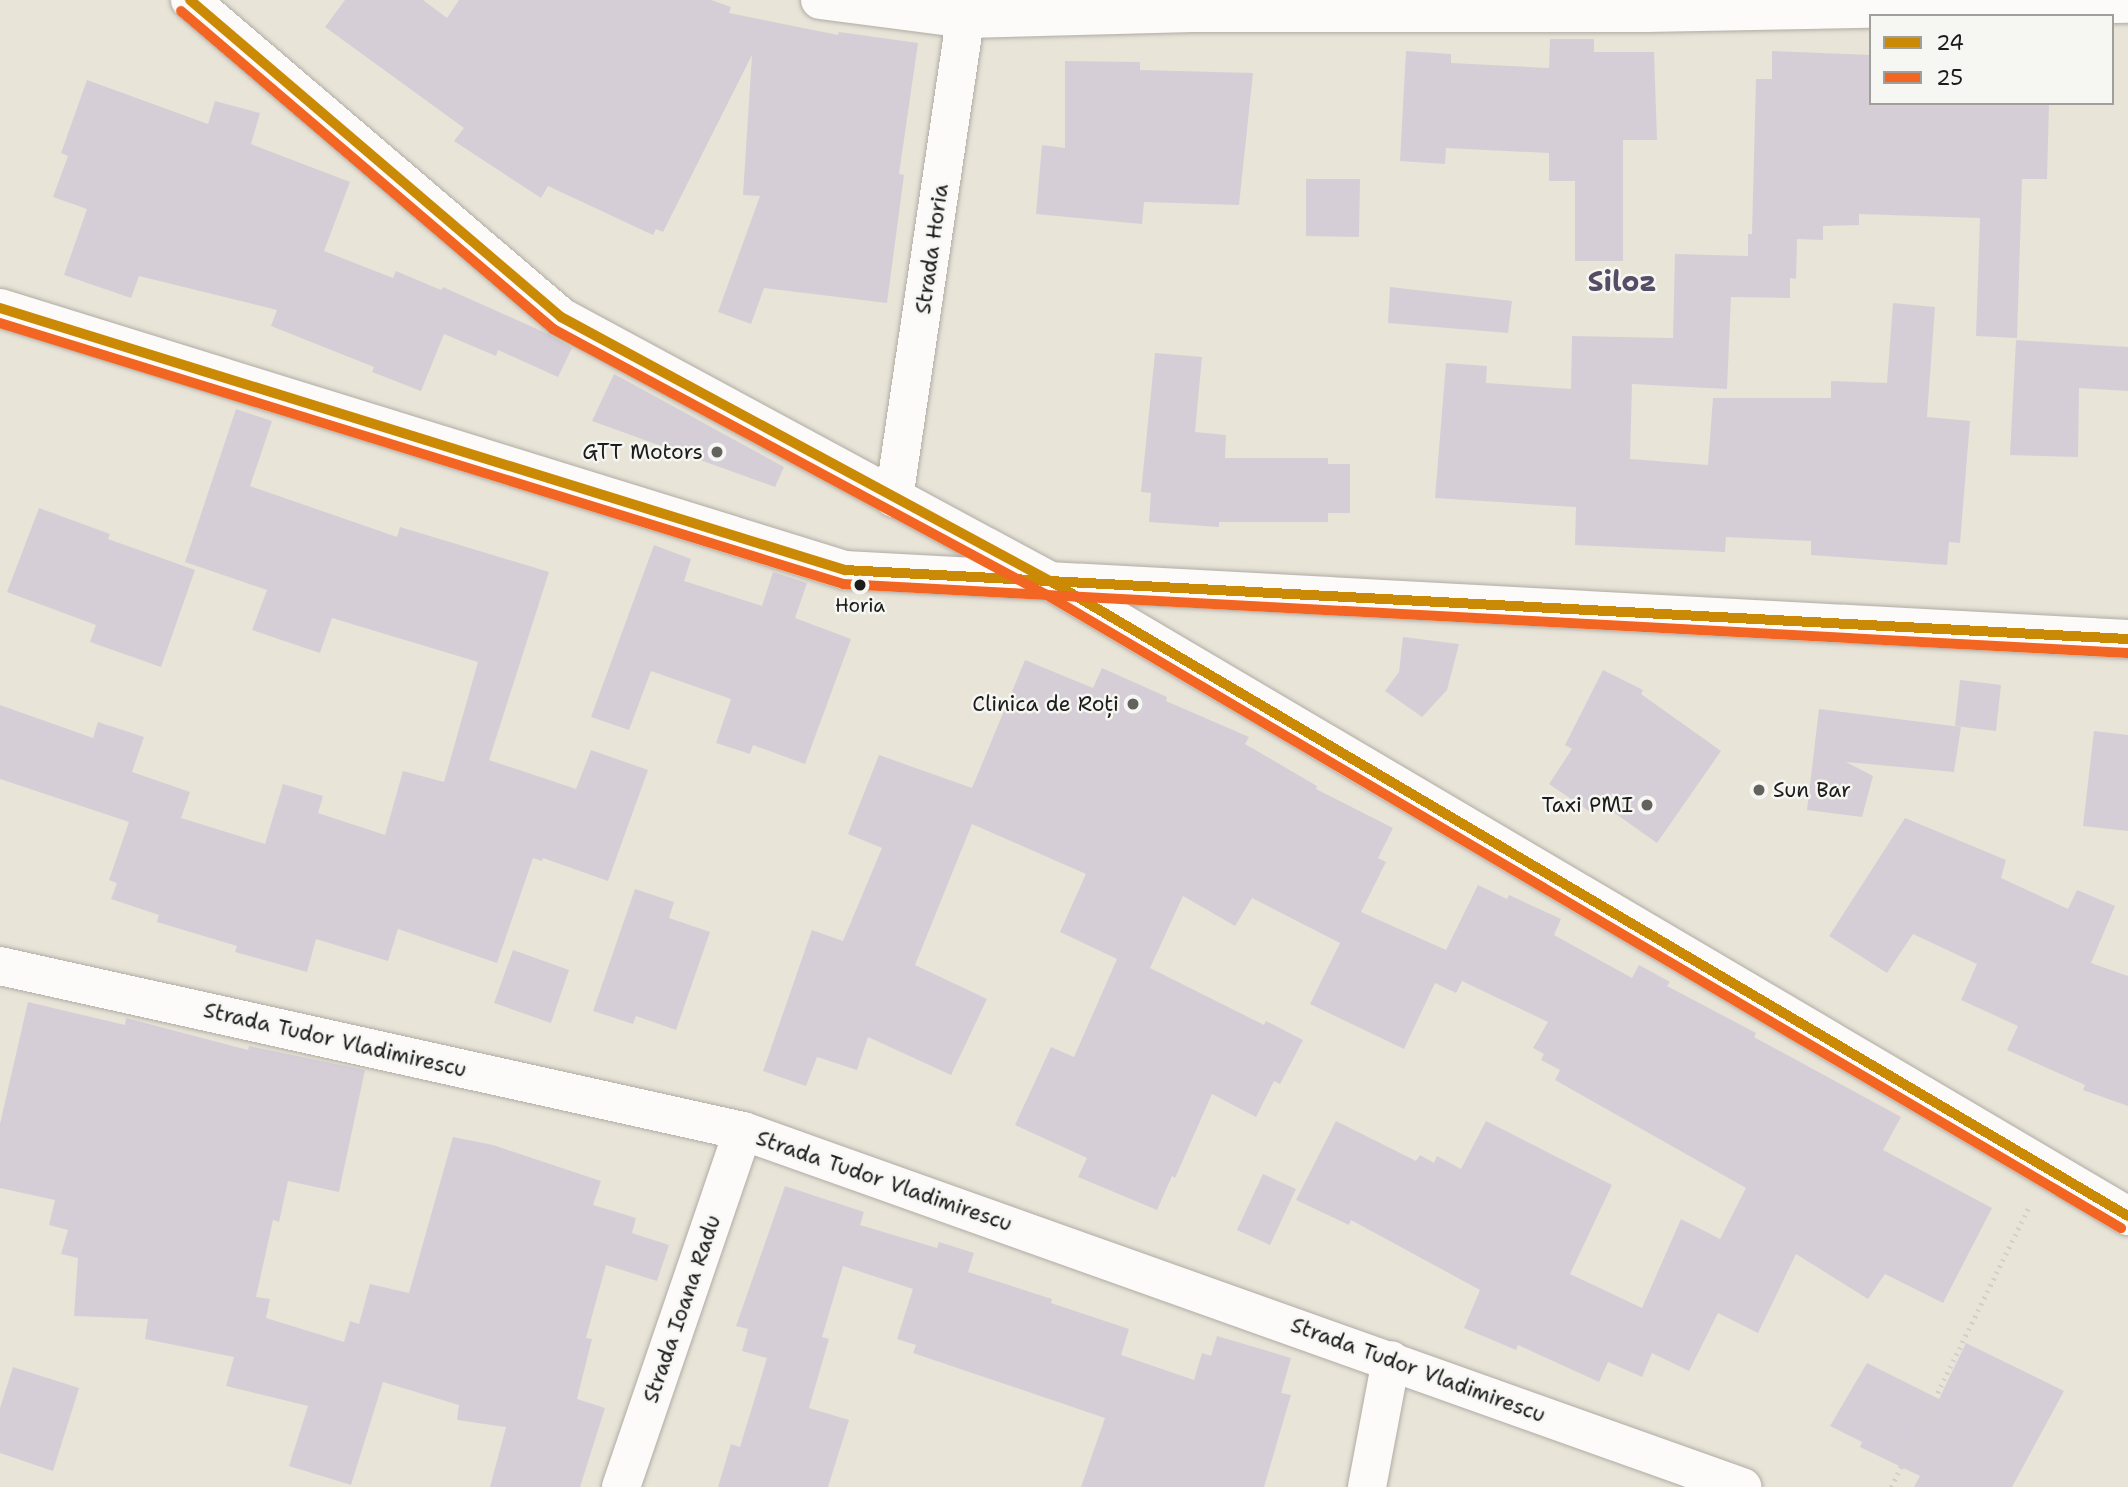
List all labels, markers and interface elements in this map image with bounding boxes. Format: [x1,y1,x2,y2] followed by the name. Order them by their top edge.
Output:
[1869,14,2114,105] legend
[1936,29,1964,57] text: 24
[1936,64,1963,92] text: 25
[910,182,954,316] street label: Strada Horia
[1587,264,1657,298] district label: Siloz
[582,439,703,465] place label: GTT Motors
[709,444,725,460] marker: GTT Motors
[853,578,867,592] marker: Horia
[835,595,885,617] place label: Horia
[972,691,1119,717] place label: Clinica de Roți
[1125,696,1141,712] marker: Clinica de Roți
[1773,777,1851,803] place label: Sun Bar
[1751,782,1767,798] marker: Sun Bar
[1541,792,1633,818] place label: Taxi PMI
[1639,797,1655,813] marker: Taxi PMI
[201,997,469,1083] street label: Strada Tudor Vladimirescu
[753,1125,1015,1237] street label: Strada Tudor Vladimirescu
[638,1212,726,1406] street label: Strada Ioana Radu
[1287,1312,1549,1428] street label: Strada Tudor Vladimirescu

